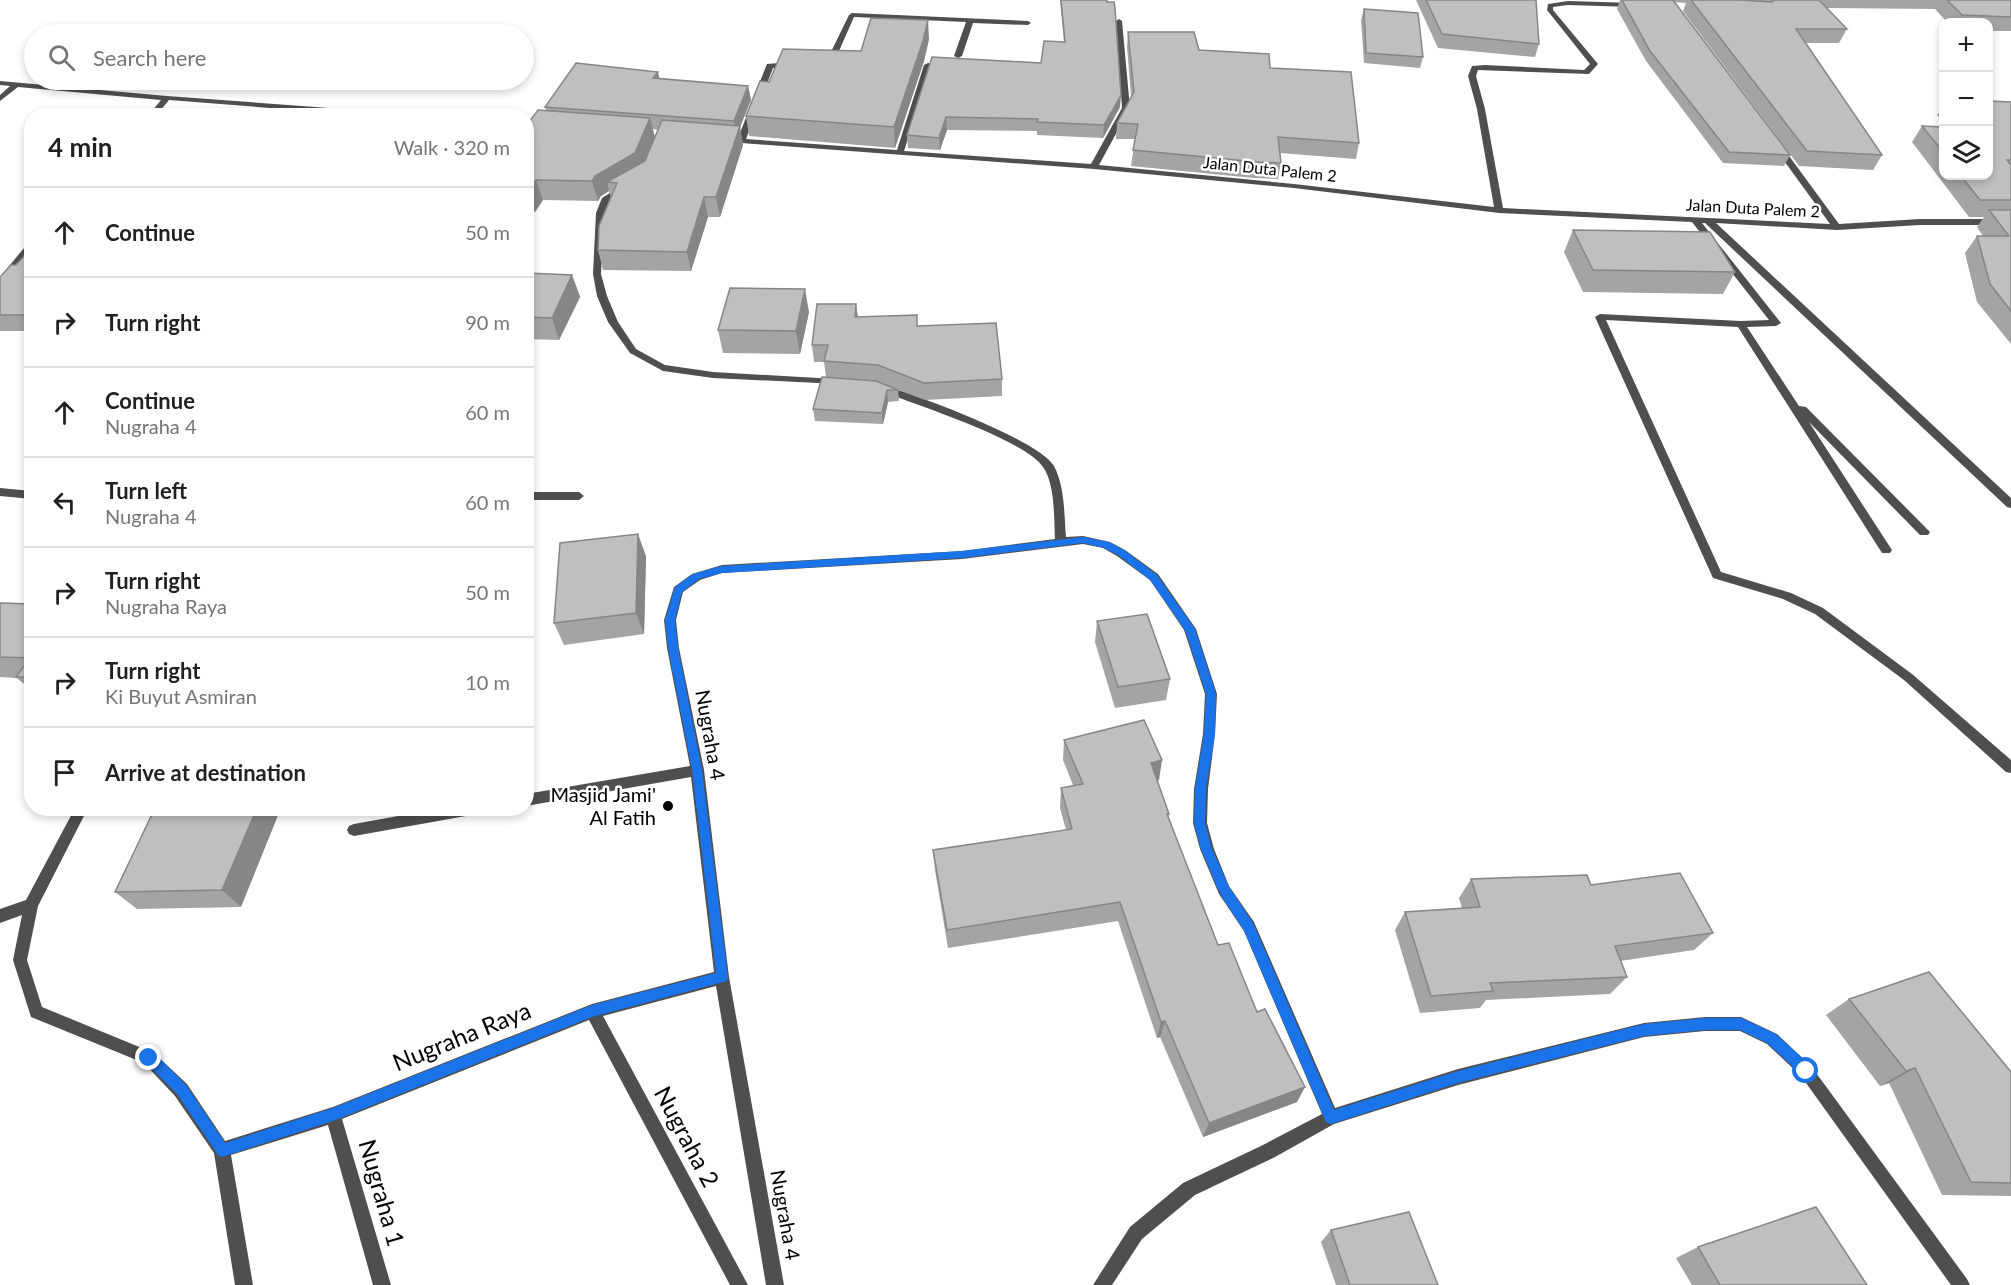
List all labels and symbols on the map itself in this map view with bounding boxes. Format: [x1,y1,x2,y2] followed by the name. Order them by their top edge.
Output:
[1202,152,1338,185] street label: Jalan Duta Palem 2
[1686,195,1820,220] street label: Jalan Duta Palem 2
[691,688,731,782] street label: Nugraha 4
[550,782,656,829] place label: Masjid Jami' Al Fatih
[661,799,675,813] marker: Masjid Jami' Al Fatih
[388,995,535,1076] street label: Nugraha Raya
[135,1044,161,1070] route end
[1792,1057,1818,1083] route start
[649,1081,726,1192] street label: Nugraha 2
[353,1136,412,1249] street label: Nugraha 1
[766,1168,806,1262] street label: Nugraha 4

